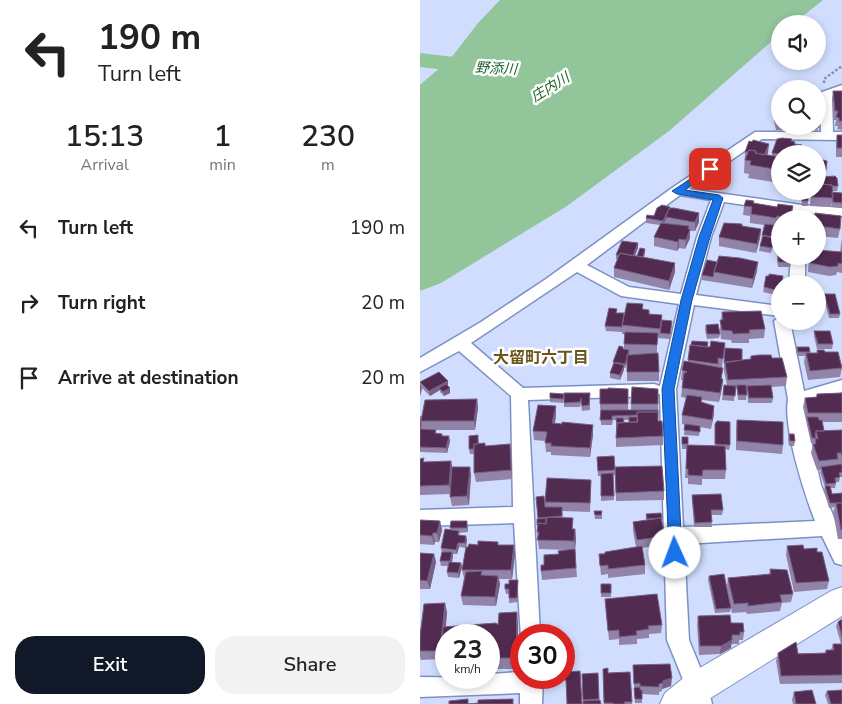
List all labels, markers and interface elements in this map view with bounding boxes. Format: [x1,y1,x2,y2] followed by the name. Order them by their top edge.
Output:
[98,14,201,61] text: 190 m
[771,15,826,330] map controls
[771,15,826,70] button: sound
[15,20,80,85] icon: left
[475,58,519,79] water label: 野添川
[98,59,181,89] text: Turn left
[527,67,575,107] water label: 庄内川
[771,80,826,135] button: search
[65,116,144,157] text: 15:13
[214,116,232,157] text: 1
[301,116,355,157] text: 230
[771,145,826,200] button: layers
[689,148,731,190] pin
[81,154,129,176] text: Arrival
[209,154,236,176] text: min
[321,154,335,176] text: m
[696,155,724,183] icon: arrive
[771,210,826,265] button: +
[15,214,43,242] icon: left
[58,215,133,241] text: Turn left
[350,215,405,241] text: 190 m
[771,275,826,330] button: −
[15,289,43,317] icon: right
[58,290,145,316] text: Turn right
[361,290,405,316] text: 20 m
[493,347,589,369] district label: 大留町六丁目
[15,364,43,392] icon: arrive
[58,365,239,391] text: Arrive at destination
[361,365,405,391] text: 20 m
[648,526,700,578] position arrow
[510,624,575,689] speed limit sign: 30
[452,633,483,667] text: 23
[15,636,205,694] button: Exit
[215,636,405,694] button: Share
[454,661,481,677] text: km/h

